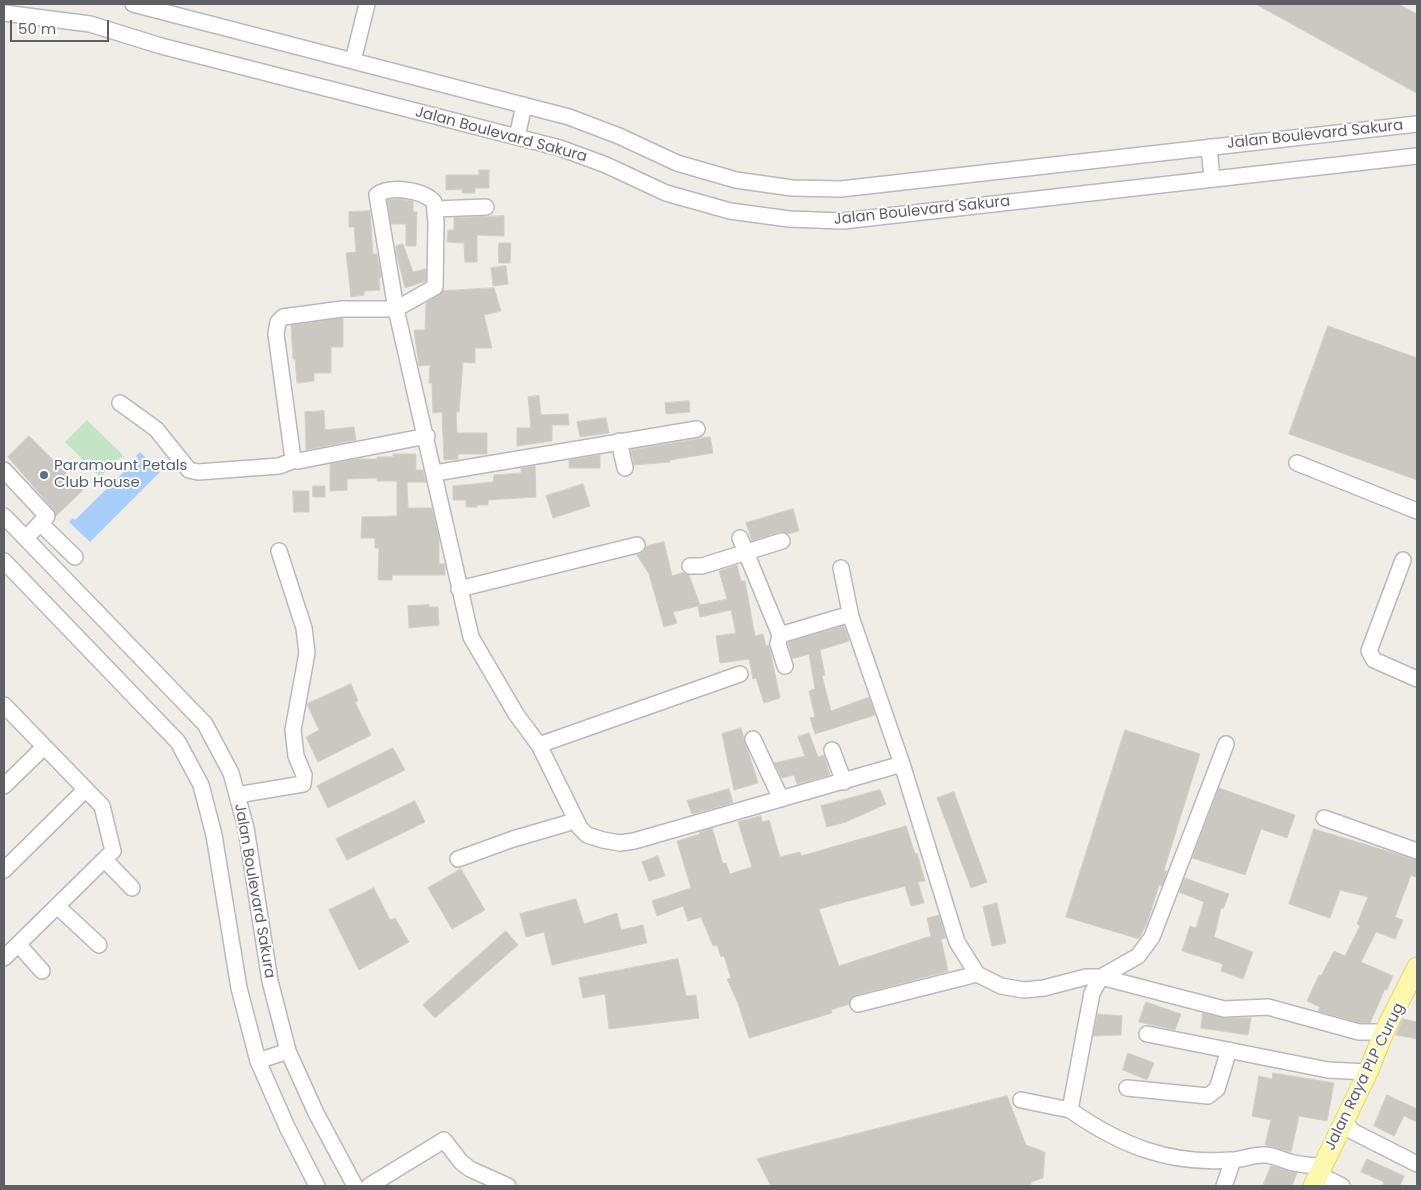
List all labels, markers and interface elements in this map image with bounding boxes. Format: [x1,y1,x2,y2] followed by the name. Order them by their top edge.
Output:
[12,10,111,42] scale bar
[18,18,56,39] text: 50 m
[413,103,589,167] street label: Jalan Boulevard Sakura
[1226,117,1404,153] street label: Jalan Boulevard Sakura
[833,193,1011,229] street label: Jalan Boulevard Sakura
[54,457,187,492] place label: Paramount Petals Club House
[38,469,50,481] marker: Paramount Petals Club House
[230,802,278,980] street label: Jalan Boulevard Sakura
[1321,1000,1409,1154] street label: Jalan Raya PLP Curug

